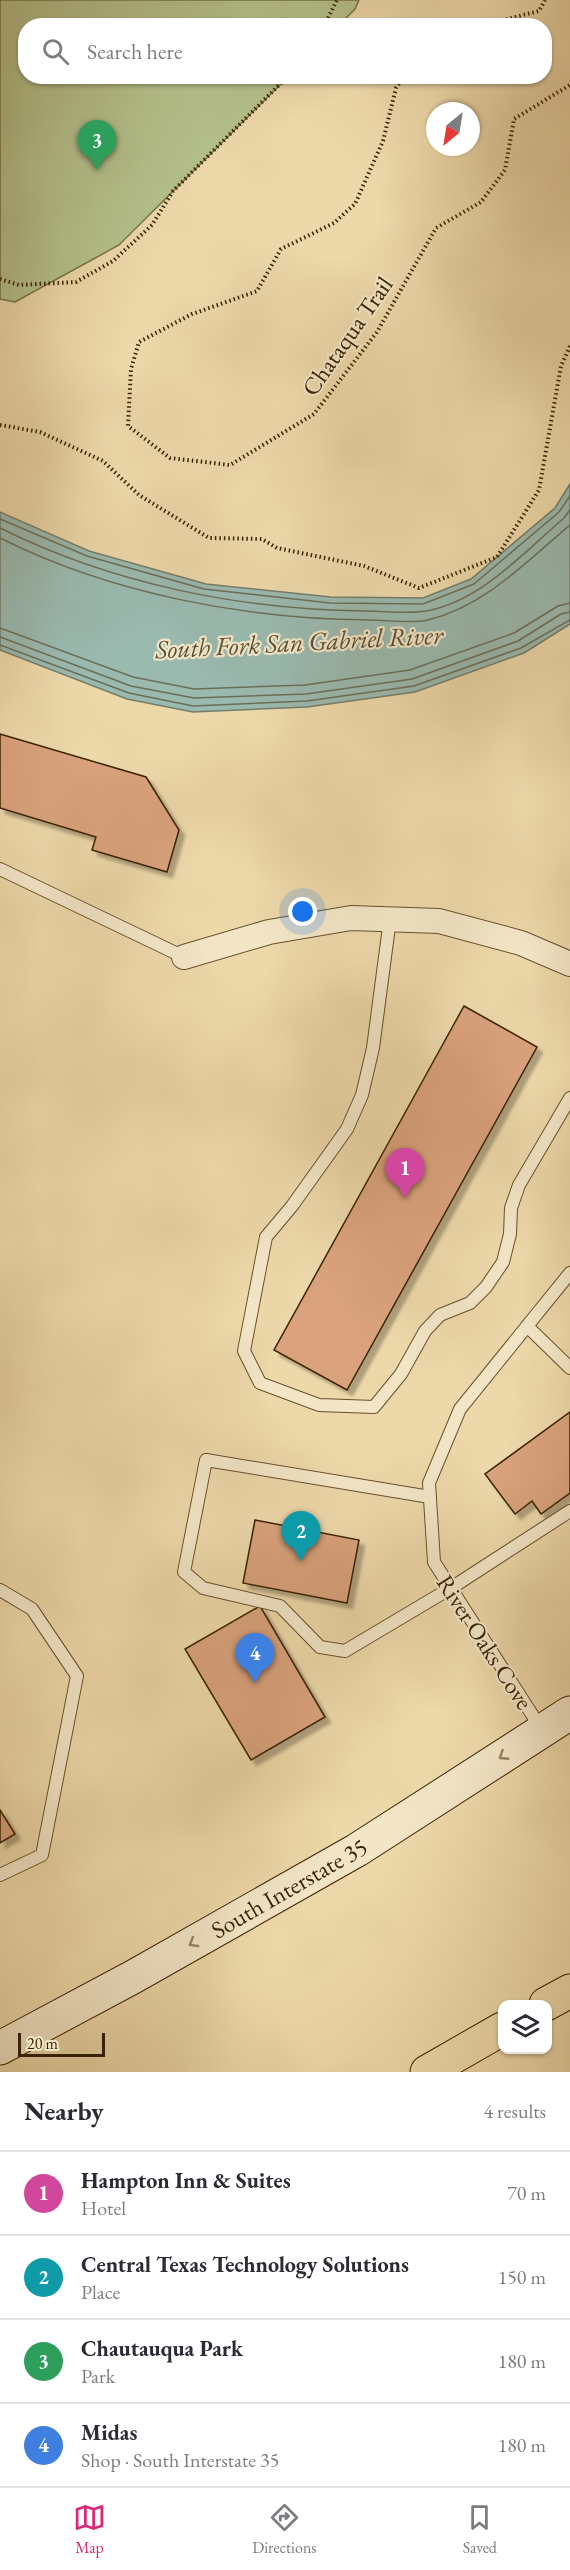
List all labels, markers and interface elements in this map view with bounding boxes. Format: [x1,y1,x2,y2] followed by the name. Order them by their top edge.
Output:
[18,18,552,84] search box
[39,35,72,68] icon: search
[87,37,182,66] text: Search here
[426,102,480,156] north arrow
[78,120,116,170] pin: 3
[295,270,400,402] street label: Chataqua Trail
[153,617,445,667] water label: South Fork San Gabriel River
[288,897,317,926] your location
[386,1148,424,1198] pin: 1
[282,1512,320,1561] pin: 2
[430,1569,540,1715] street label: River Oaks Cove
[236,1634,274,1683] pin: 4
[499,1749,510,1760] one-way arrow
[205,1831,373,1945] street label: South Interstate 35
[188,1936,199,1948] one-way arrow
[498,2000,552,2054] map controls
[498,2000,552,2054] button: layers
[18,2030,105,2058] scale bar
[27,2033,58,2054] text: 20 m
[24,2094,104,2128] text: Nearby
[483,2098,546,2124] text: 4 results
[81,2166,291,2195] text: Hampton Inn & Suites
[38,2180,49,2206] text: 1
[507,2180,546,2206] text: 70 m
[81,2195,126,2221] text: Hotel
[81,2250,409,2279] text: Central Texas Technology Solutions
[38,2264,49,2290] text: 2
[498,2264,546,2290] text: 150 m
[81,2279,120,2305] text: Place
[81,2334,243,2363] text: Chautauqua Park
[38,2348,49,2374] text: 3
[498,2348,546,2374] text: 180 m
[81,2363,115,2389] text: Park
[81,2418,137,2447] text: Midas
[38,2432,49,2458] text: 4
[498,2432,546,2458] text: 180 m
[81,2447,279,2473] text: Shop · South Interstate 35
[73,2501,106,2558] tab: Map
[252,2501,317,2558] tab: Directions
[463,2501,497,2558] tab: Saved

